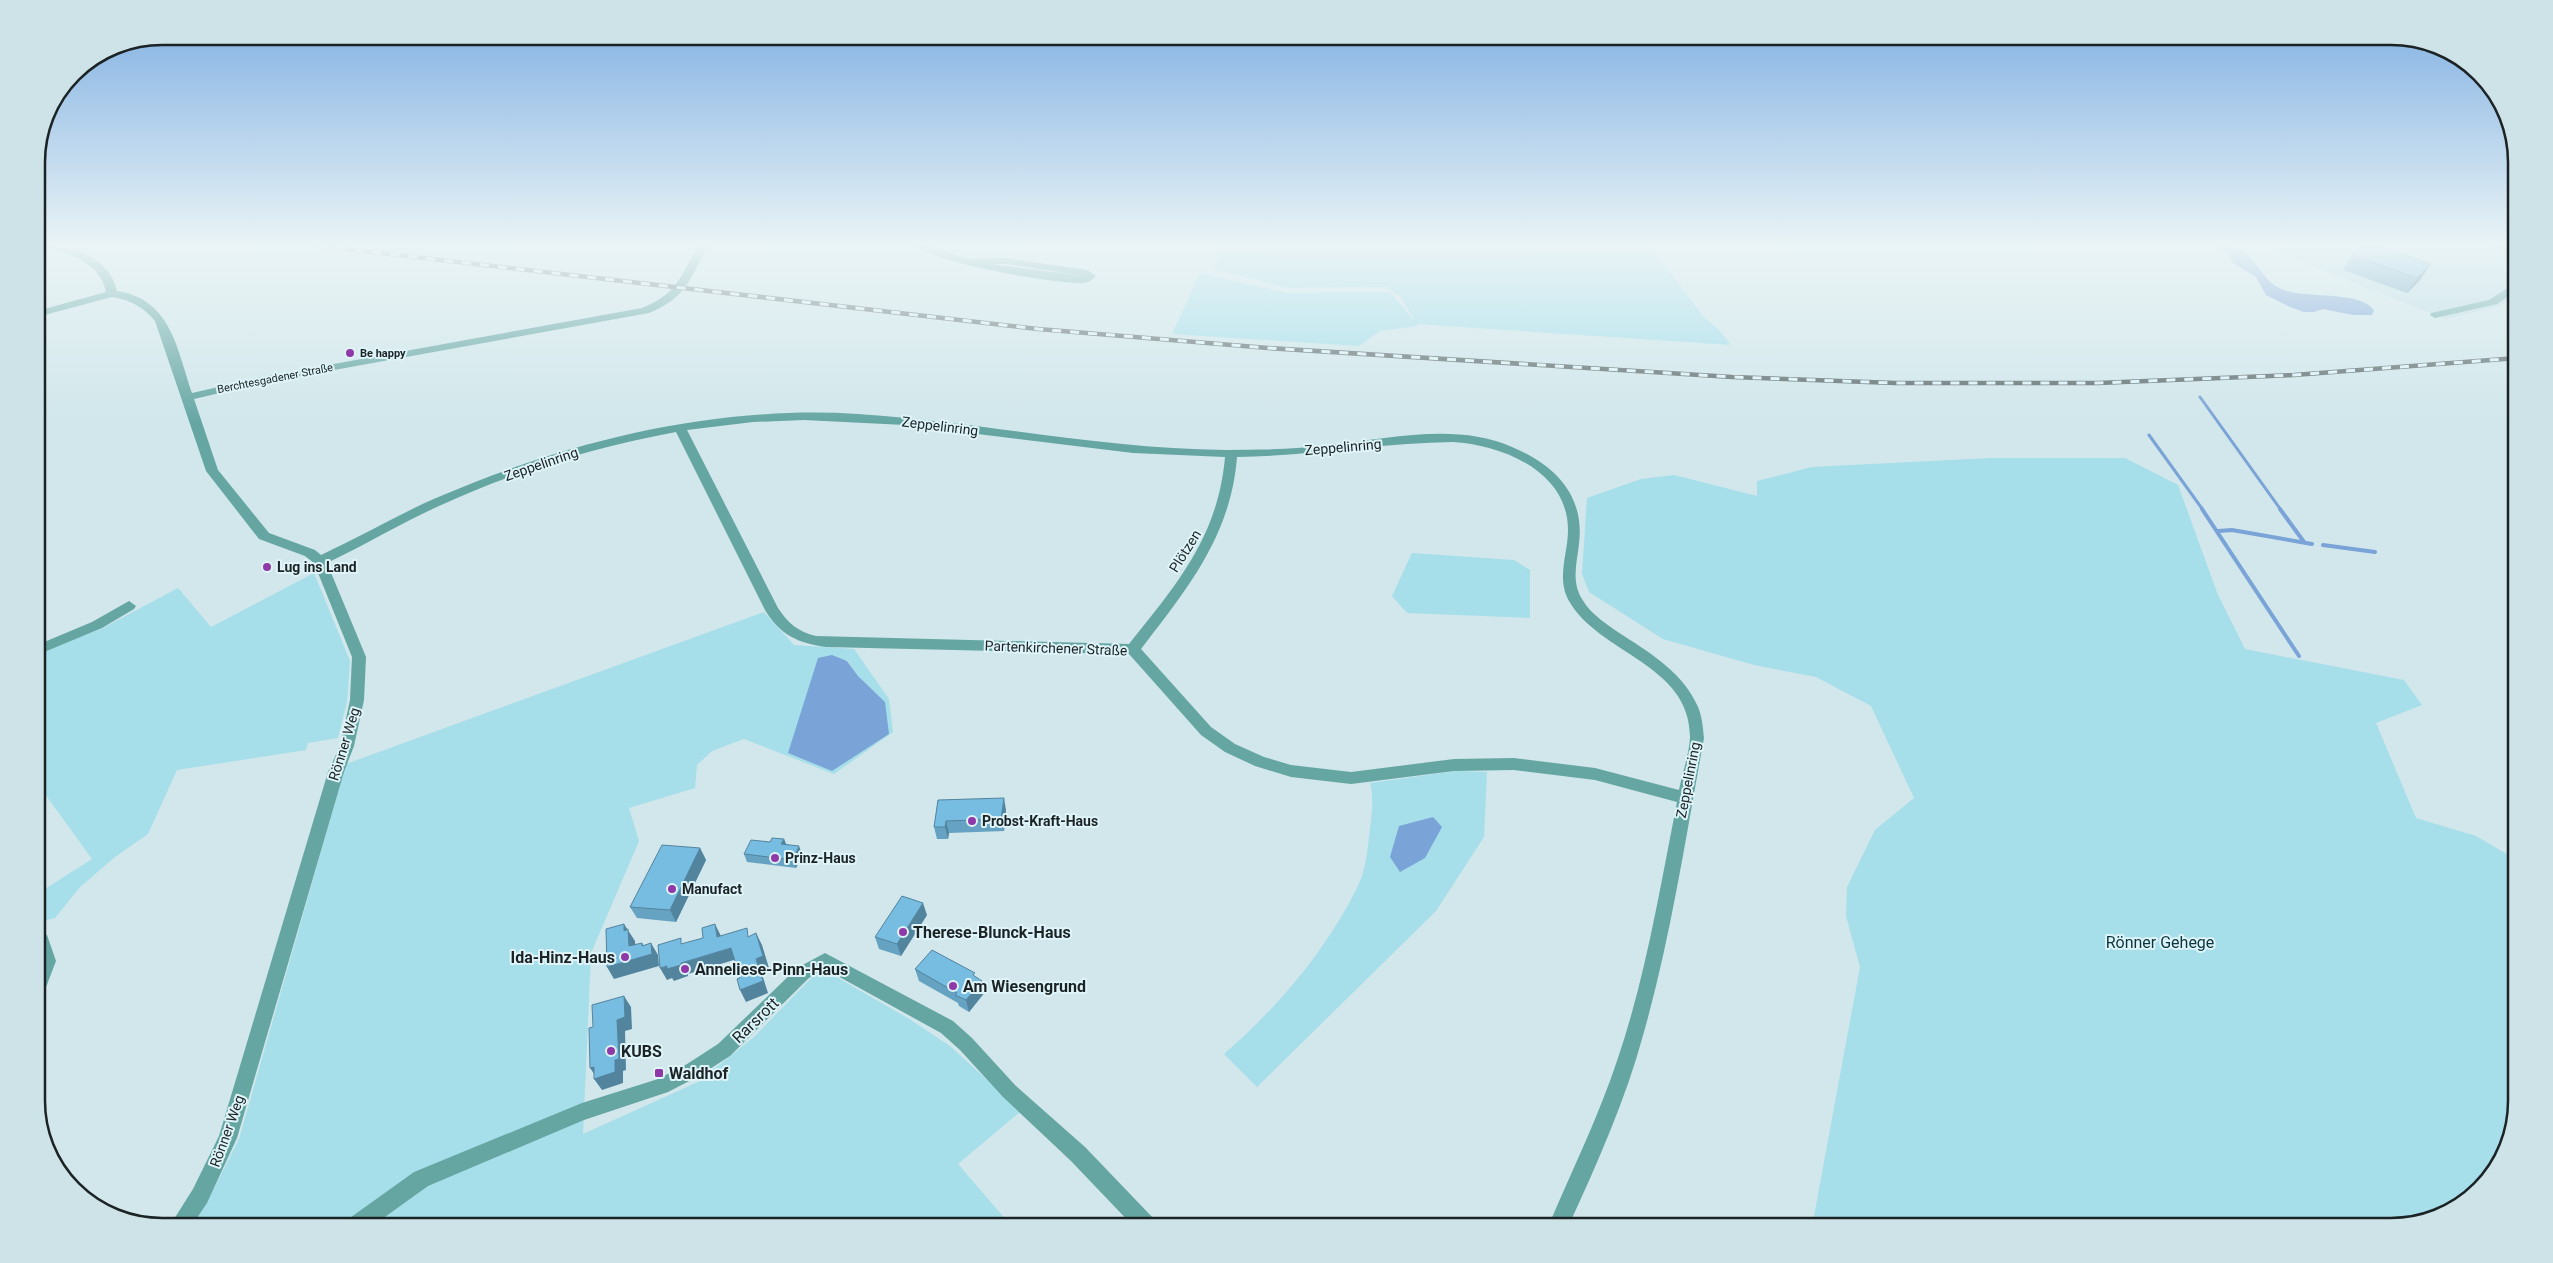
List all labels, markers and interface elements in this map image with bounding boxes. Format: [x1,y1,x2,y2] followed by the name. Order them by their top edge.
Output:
[344,347,356,359] marker: Be happy
[360,347,406,360] place label: Be happy
[216,361,334,396] street label: Berchtesgadener Straße
[901,413,979,439] street label: Zeppelinring
[1304,436,1382,458] street label: Zeppelinring
[502,444,580,484] street label: Zeppelinring
[1166,527,1204,575] street label: Plötzen
[277,559,357,575] place label: Lug ins Land
[261,561,273,573] marker: Lug ins Land
[984,638,1128,658] street label: Partenkirchener Straße
[325,706,363,782] street label: Rönner Weg
[1673,741,1703,819] street label: Zeppelinring
[982,813,1098,829] place label: Probst-Kraft-Haus
[966,815,978,827] marker: Probst-Kraft-Haus
[785,850,856,866] place label: Prinz-Haus
[769,852,781,864] marker: Prinz-Haus
[682,881,742,897] place label: Manufact
[666,883,678,895] marker: Manufact
[913,923,1071,942] place label: Therese-Blunck-Haus
[897,926,909,938] marker: Therese-Blunck-Haus
[2106,933,2214,952] park label: Rönner Gehege
[510,948,615,967] place label: Ida-Hinz-Haus
[619,951,631,963] marker: Ida-Hinz-Haus
[695,960,848,979] place label: Anneliese-Pinn-Haus
[679,963,691,975] marker: Anneliese-Pinn-Haus
[963,977,1086,996] place label: Am Wiesengrund
[947,980,959,992] marker: Am Wiesengrund
[728,994,782,1047] street label: Rarsrott
[621,1042,662,1061] place label: KUBS
[605,1045,617,1057] marker: KUBS
[669,1064,729,1083] place label: Waldhof
[653,1067,665,1079] marker: Waldhof
[207,1093,247,1169] street label: Rönner Weg

